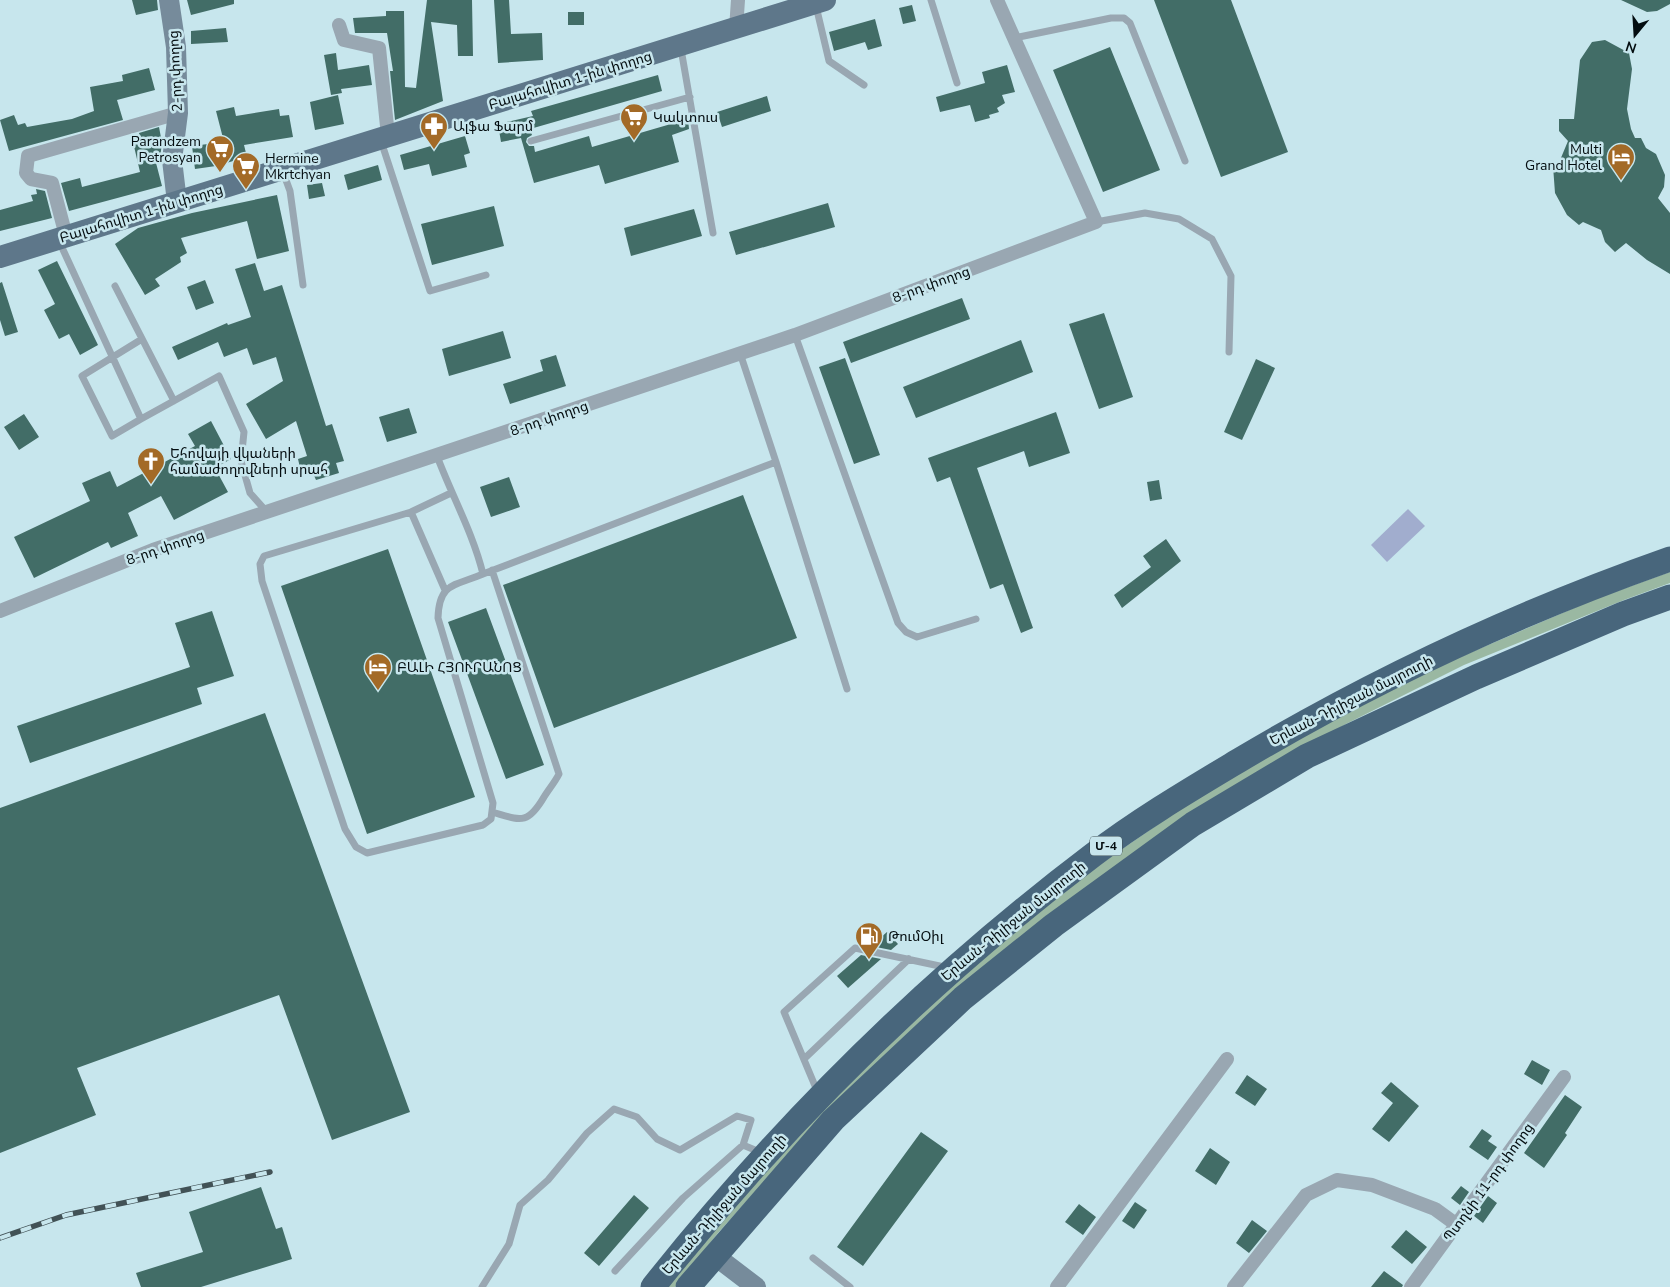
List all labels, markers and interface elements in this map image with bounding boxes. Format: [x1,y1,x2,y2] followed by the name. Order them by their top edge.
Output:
[1610,10,1660,60] north arrow
[164,30,187,112] street label: 2-րդ փողոց
[1623,36,1639,58] text: N
[486,47,654,114] street label: Բալահովիտ 1-ին փողոց
[619,102,649,141] supermarket icon: Կակտուս
[653,108,718,127] place label: Կակտուս
[419,111,449,150] pharmacy icon: Ալֆա Ֆարմ
[453,117,533,136] place label: Ալֆա Ֆարմ
[131,132,201,167] place label: Parandzem Petrosyan
[205,134,235,173] supermarket icon: Parandzem Petrosyan
[1525,140,1603,175] place label: Multi Grand Hotel
[1606,142,1636,181] hotel icon: Multi Grand Hotel
[265,149,331,184] place label: Hermine Mkrtchyan
[231,151,261,190] supermarket icon: Hermine Mkrtchyan
[57,180,225,247] street label: Բալահովիտ 1-ին փողոց
[890,262,973,307] street label: 8-րդ փողոց
[508,396,591,441] street label: 8-րդ փողոց
[170,444,328,479] place label: Եհովայի վկաների համաժողովների սրահ
[136,446,166,485] church icon: Եհովայի վկաների համաժողովների սրահ
[124,525,207,570] street label: 8-րդ փողոց
[1266,651,1436,750] street label: Երևան-Դիլիջան մայրուղի
[363,652,393,691] hotel icon: ԲԱԼԻ ՀՅՈՒՐԱՆՈՑ
[397,658,522,677] place label: ԲԱԼԻ ՀՅՈՒՐԱՆՈՑ
[1090,836,1122,856] road number: Մ-4
[937,857,1090,986] street label: Երևան-Դիլիջան մայրուղի
[854,921,884,960] fuel station icon: ԹումՕիլ
[888,927,944,946] place label: ԹումՕիլ
[1439,1119,1538,1246] street label: Պտղնի 11-րդ փողոց
[658,1130,791,1279] street label: Երևան-Դիլիջան մայրուղի

